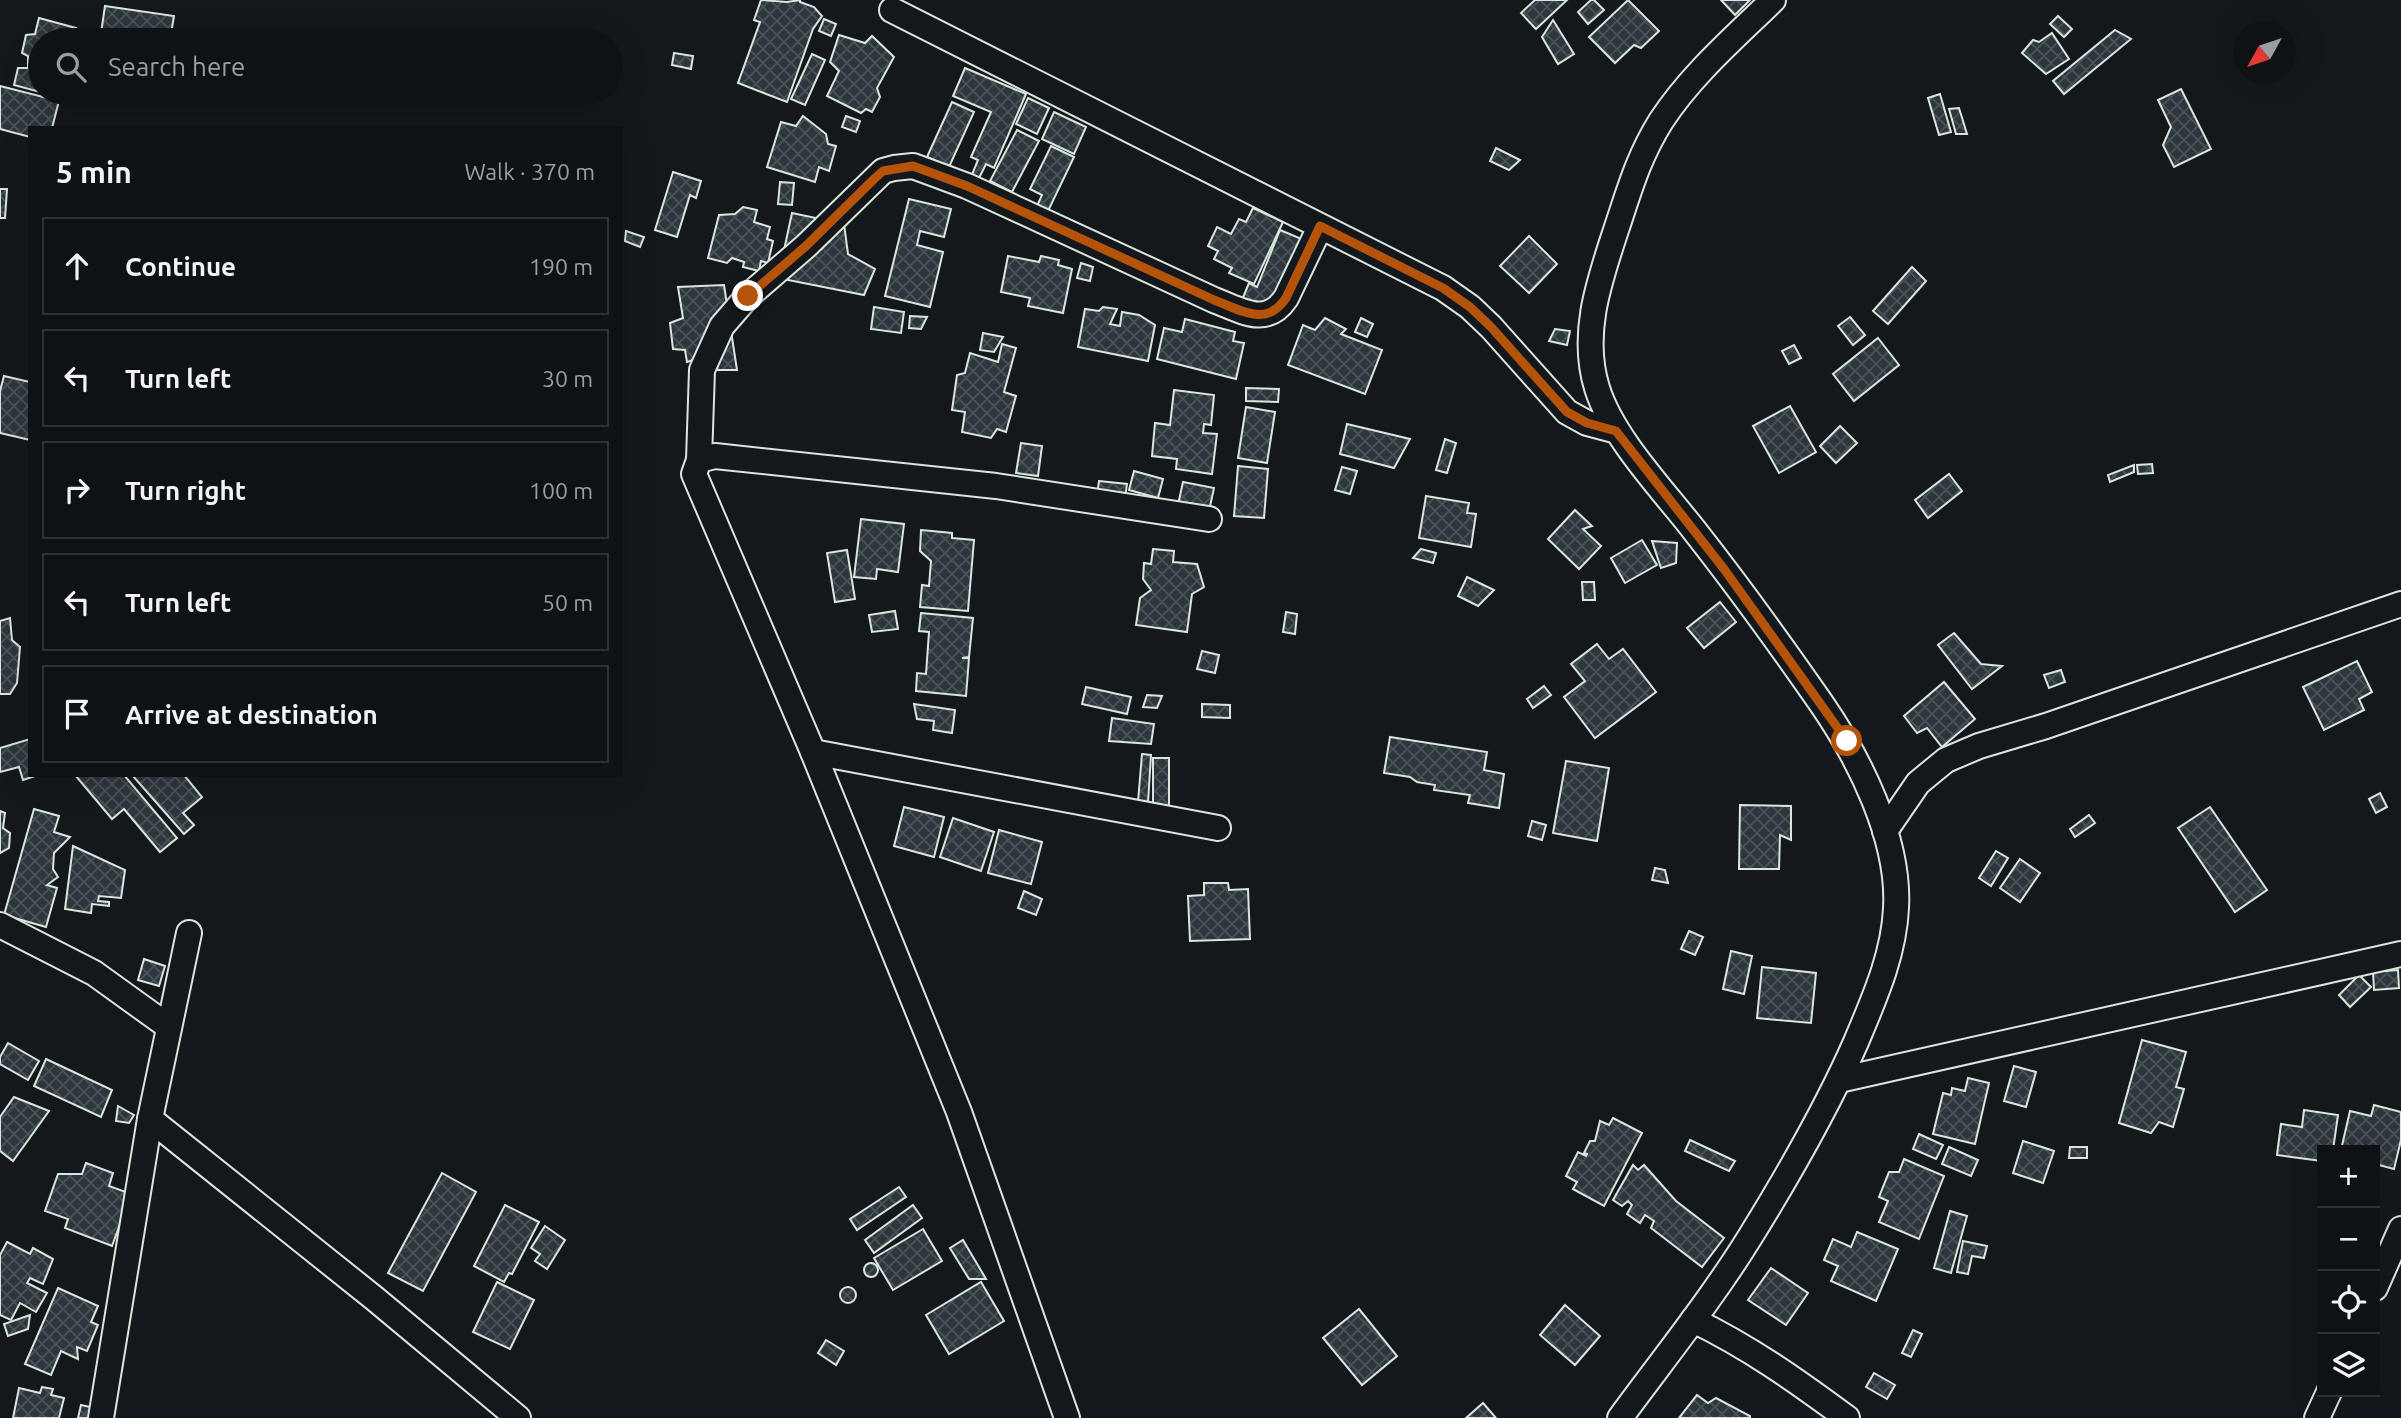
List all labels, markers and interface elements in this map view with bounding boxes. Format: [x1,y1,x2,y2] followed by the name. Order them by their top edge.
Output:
[2233,21,2296,84] north arrow
[28,28,623,105] search box
[52,48,90,86] icon: search
[108,52,245,81] text: Search here
[56,155,132,189] text: 5 min
[464,159,595,184] text: Walk · 370 m
[58,247,96,285] icon: ahead
[125,252,236,281] text: Continue
[529,254,593,279] text: 190 m
[732,280,763,311] route end
[58,359,96,397] icon: left
[125,364,231,393] text: Turn left
[542,366,593,391] text: 30 m
[58,471,96,509] icon: right
[125,476,246,505] text: Turn right
[529,478,593,503] text: 100 m
[58,583,96,621] icon: left
[125,588,231,617] text: Turn left
[542,590,593,615] text: 50 m
[58,695,96,733] icon: arrive
[125,700,378,729] text: Arrive at destination
[1831,725,1862,756] route start
[2317,1145,2380,1397] map controls
[2317,1145,2380,1208] button: +
[2317,1208,2380,1271] button: −
[2317,1271,2380,1334] button: locate
[2317,1334,2380,1397] button: layers

